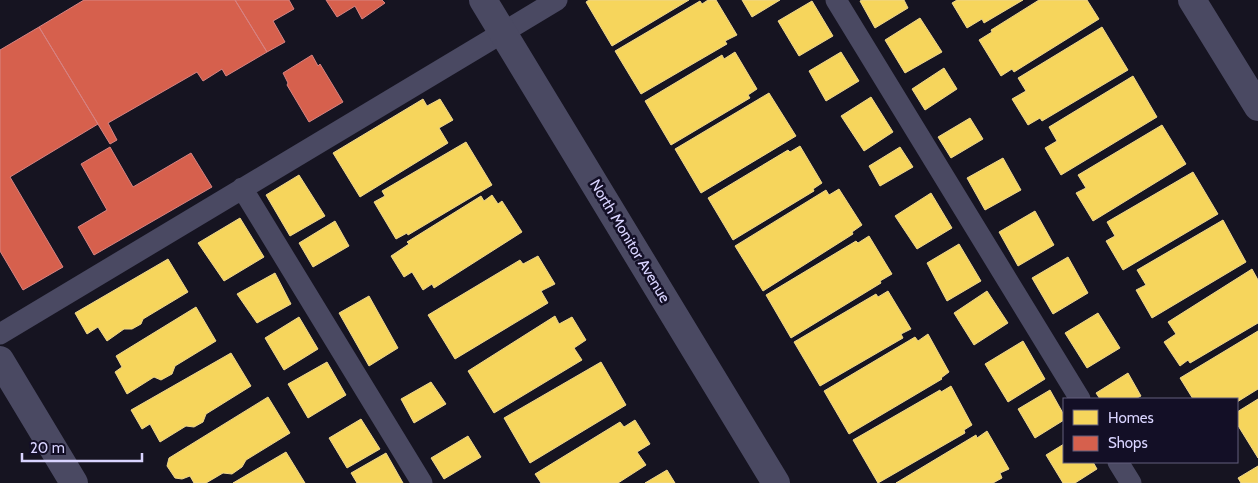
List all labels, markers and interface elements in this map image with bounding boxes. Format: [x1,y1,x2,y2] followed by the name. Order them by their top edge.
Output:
[586,176,674,306] street label: North Monitor Avenue
[1063,398,1238,463] legend
[1108,409,1154,427] text: Homes
[22,430,142,462] scale bar
[1108,434,1148,452] text: Shops
[30,439,65,457] text: 20 m

